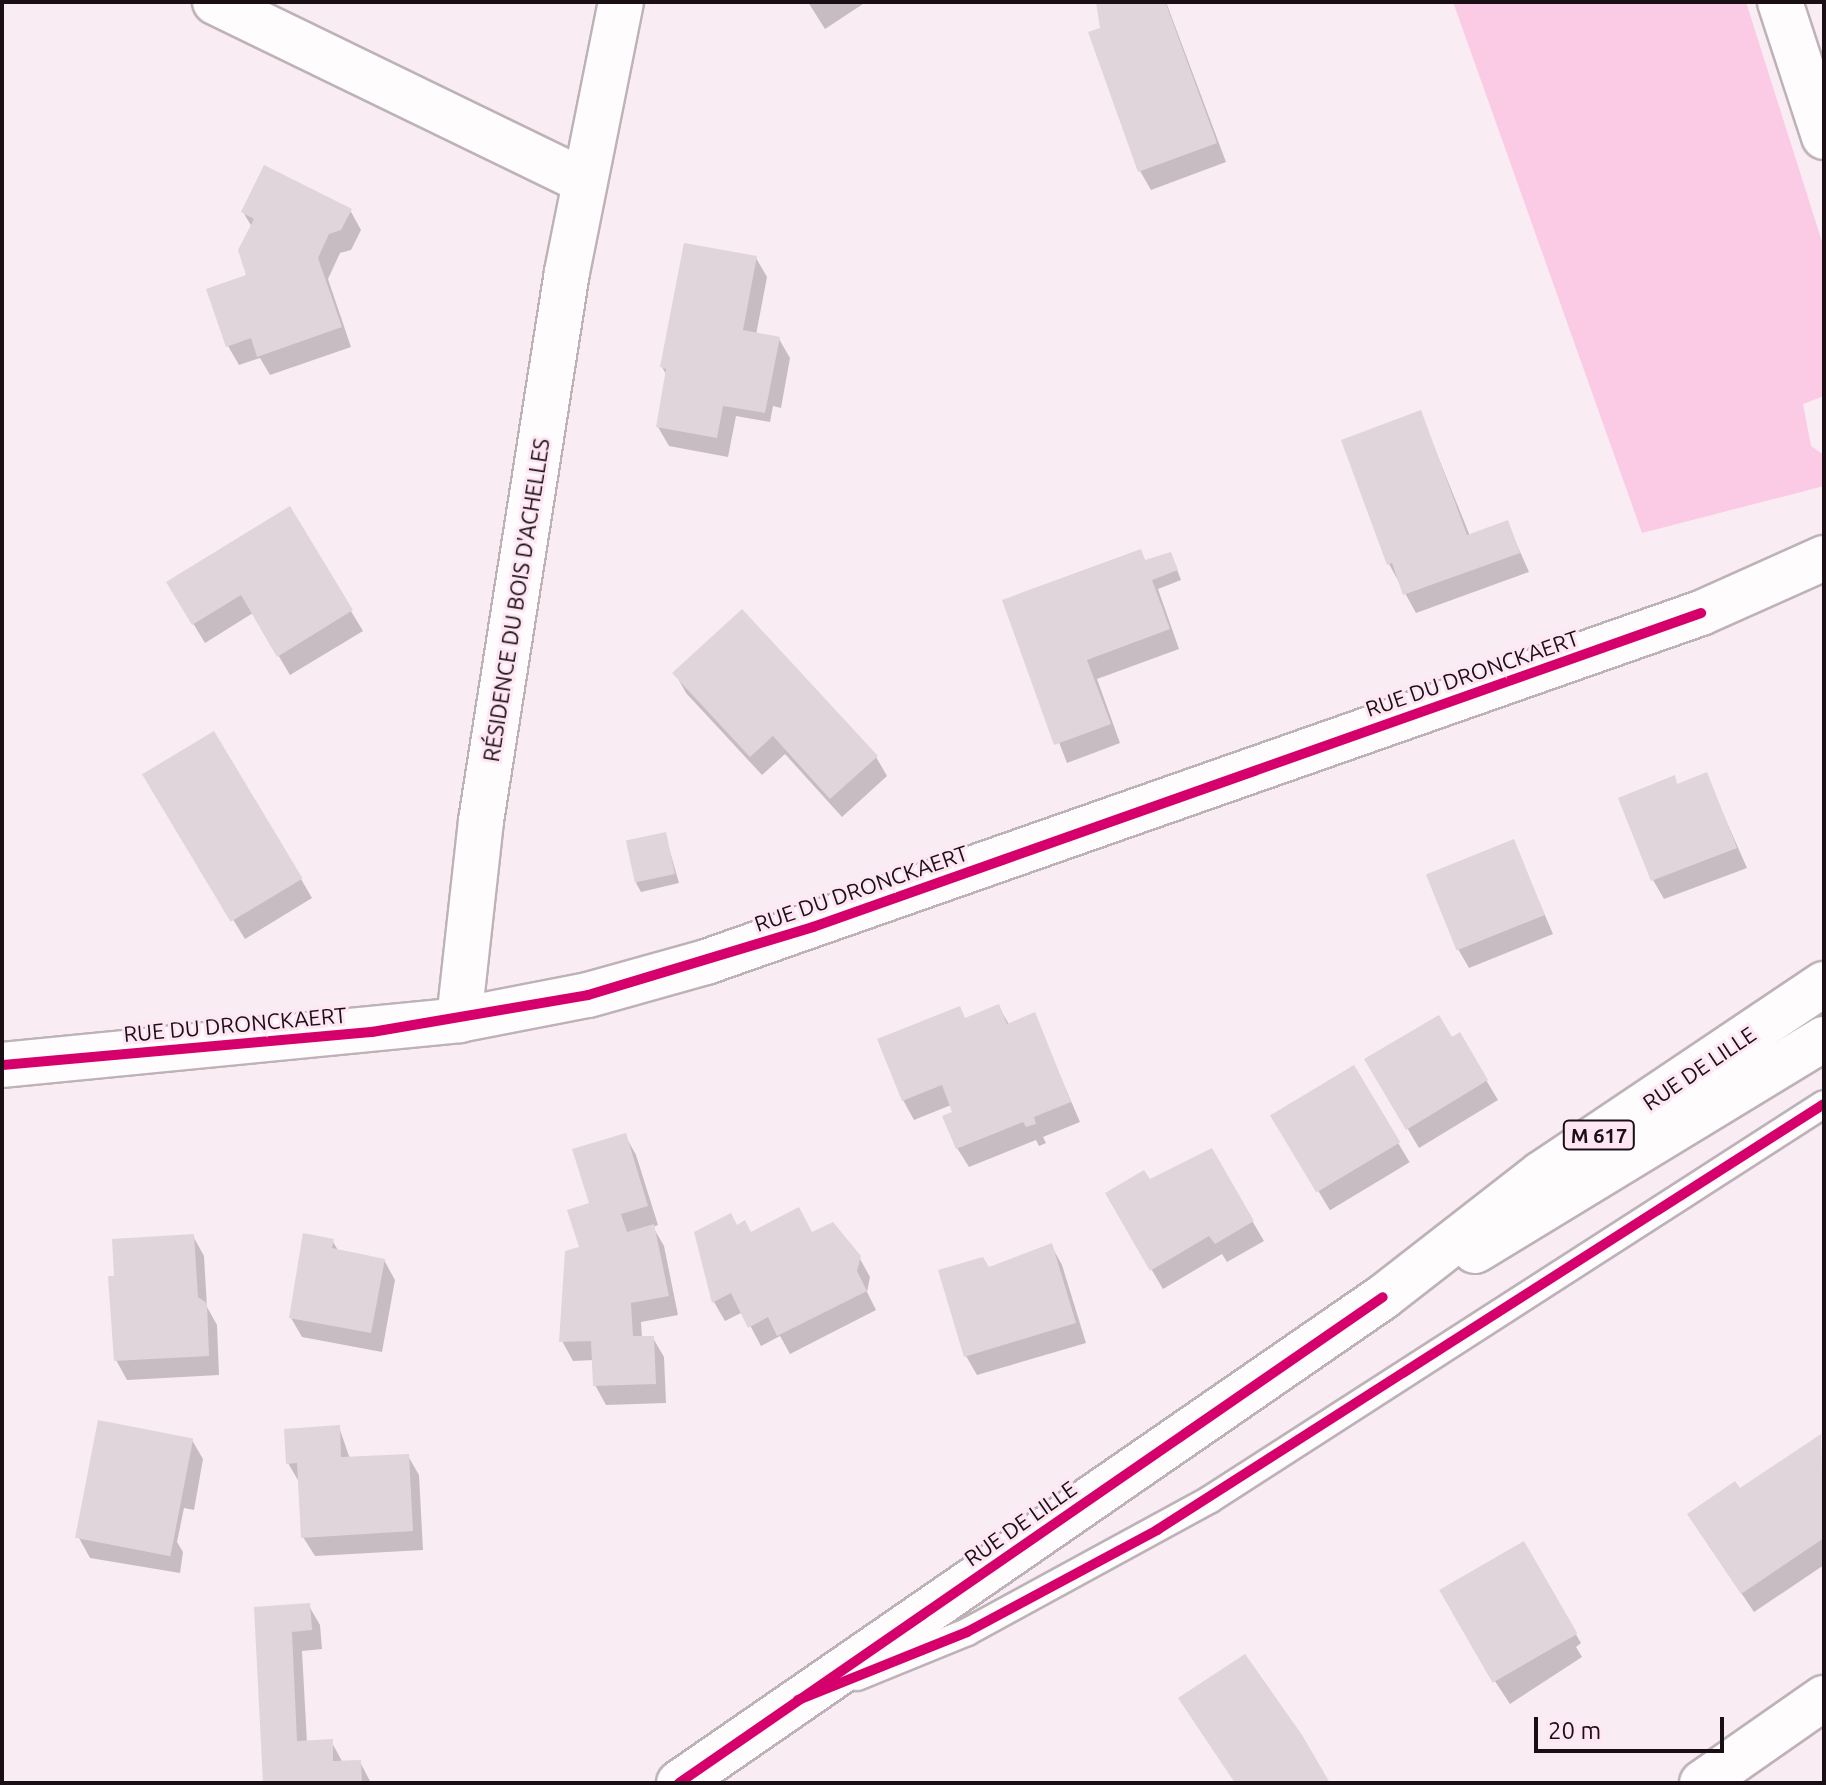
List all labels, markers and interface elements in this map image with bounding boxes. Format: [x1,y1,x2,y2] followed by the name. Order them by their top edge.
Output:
[477,436,555,764] street label: RÉSIDENCE DU BOIS D'ACHELLES
[1362,624,1582,722] street label: RUE DU DRONCKAERT
[751,839,971,937] street label: RUE DU DRONCKAERT
[122,1001,348,1047] street label: RUE DU DRONCKAERT
[1637,1021,1761,1115] street label: RUE DE LILLE
[1561,1119,1637,1151] road number: M 617
[959,1475,1081,1571] street label: RUE DE LILLE
[1538,1701,1728,1751] scale bar
[1548,1717,1601,1744] text: 20 m

